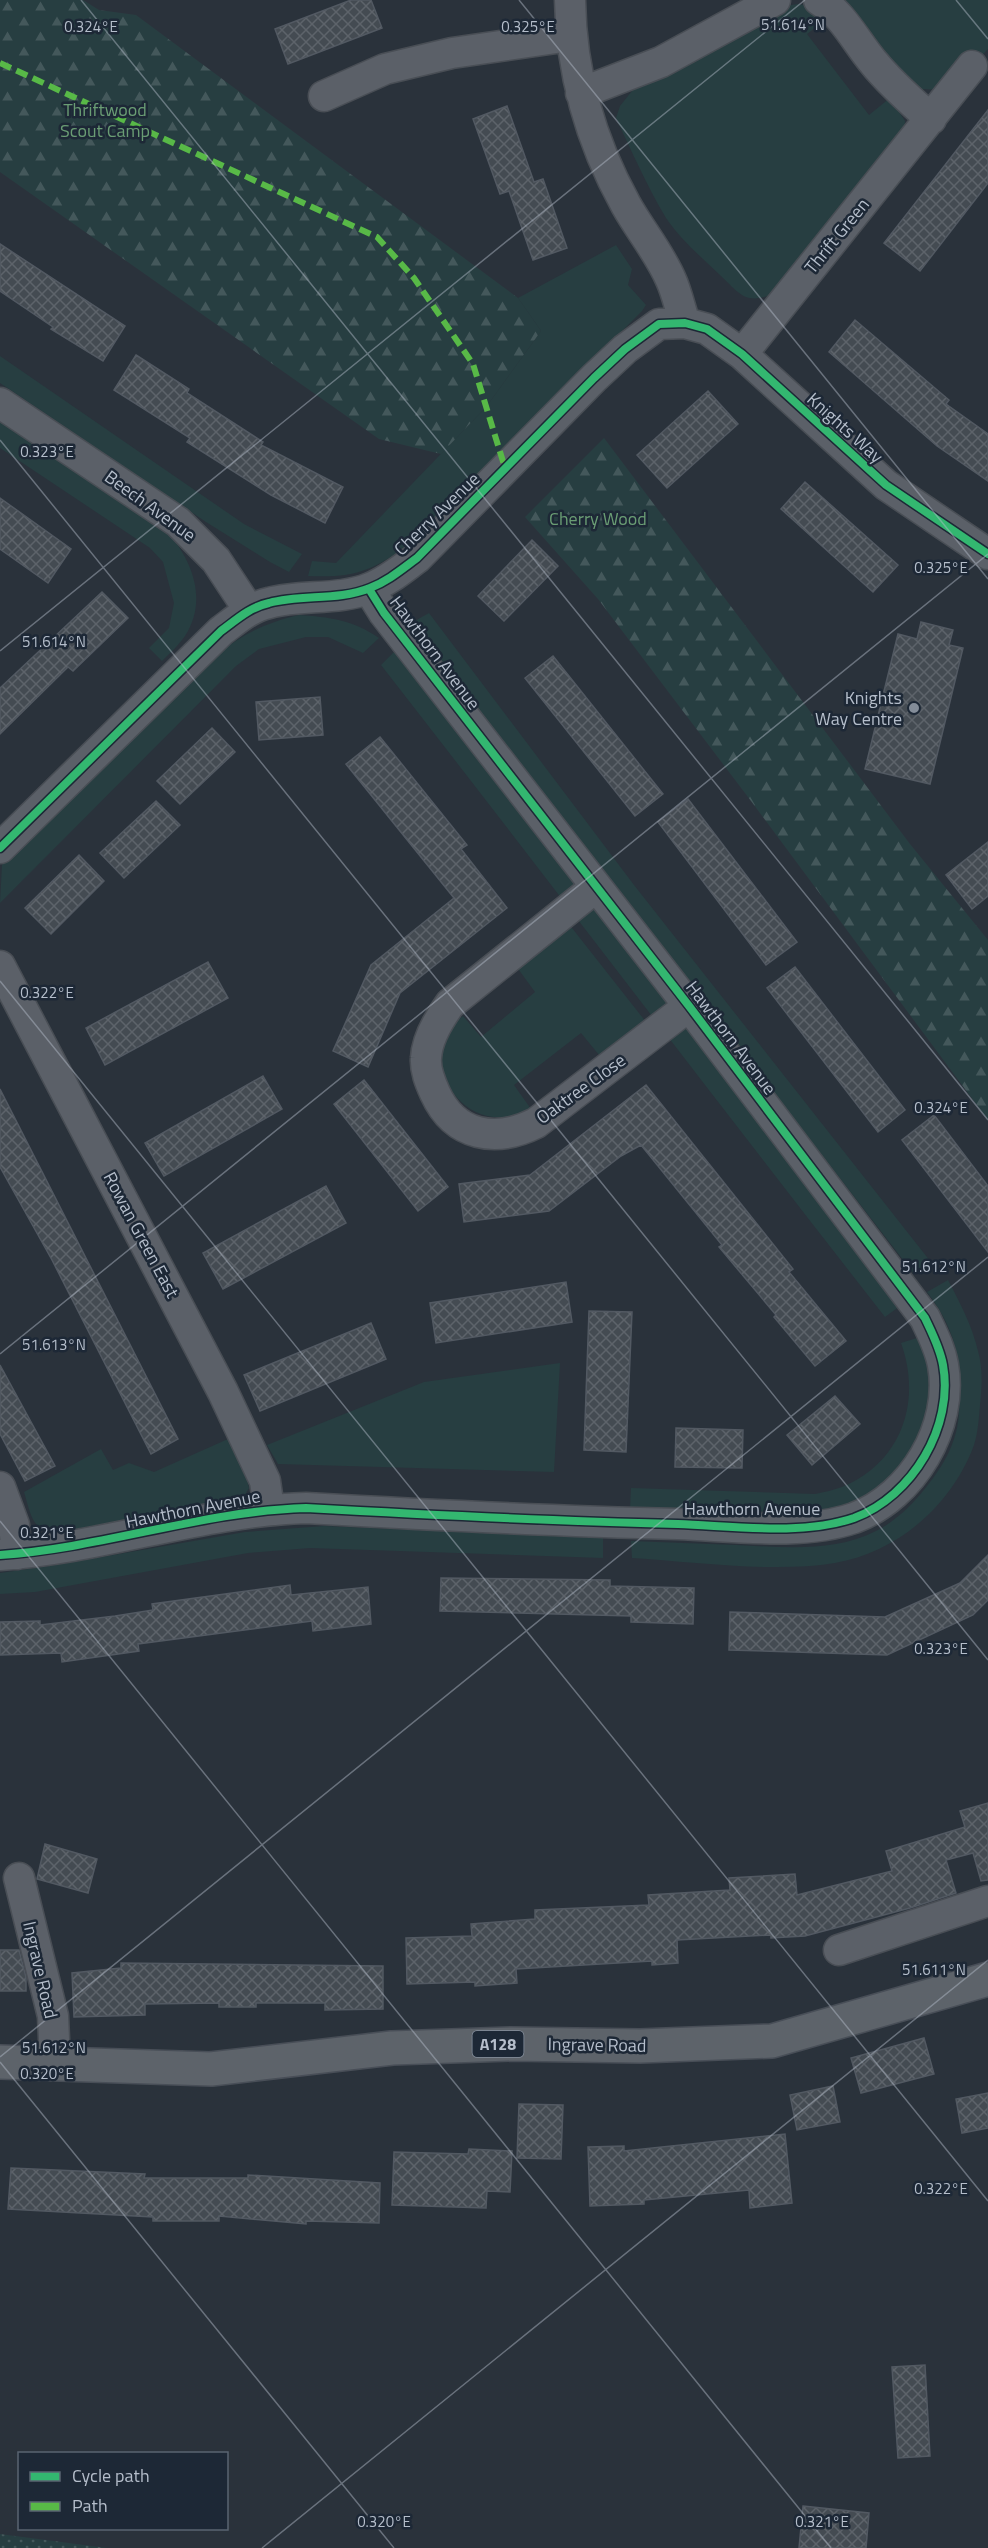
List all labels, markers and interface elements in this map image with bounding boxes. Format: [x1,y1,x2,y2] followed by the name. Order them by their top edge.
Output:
[761,13,825,36] text: 51.614°N
[64,15,118,38] text: 0.324°E
[501,15,555,38] text: 0.325°E
[60,96,150,144] park label: Thriftwood Scout Camp
[798,192,876,279] street label: Thrift Green
[801,386,890,470] street label: Knights Way
[20,440,74,463] text: 0.323°E
[99,463,202,548] street label: Beech Avenue
[388,466,486,562] street label: Cherry Avenue
[549,505,647,532] park label: Cherry Wood
[914,556,968,579] text: 0.325°E
[384,590,487,715] street label: Hawthorn Avenue
[22,630,86,653] text: 51.614°N
[815,684,902,732] place label: Knights Way Centre
[907,701,921,715] marker: Knights Way Centre
[680,975,783,1100] street label: Hawthorn Avenue
[20,981,74,1004] text: 0.322°E
[530,1047,631,1130] street label: Oaktree Close
[914,1096,968,1119] text: 0.324°E
[97,1167,186,1303] street label: Rowan Green East
[902,1255,966,1278] text: 51.612°N
[22,1333,86,1356] text: 51.613°N
[123,1482,262,1535] street label: Hawthorn Avenue
[684,1495,820,1522] street label: Hawthorn Avenue
[20,1521,74,1544] text: 0.321°E
[914,1637,968,1660] text: 0.323°E
[16,1919,65,2021] street label: Ingrave Road
[902,1958,966,1981] text: 51.611°N
[547,2030,647,2059] street label: Ingrave Road
[472,2031,524,2057] road number: A128
[22,2036,86,2059] text: 51.612°N
[20,2062,74,2085] text: 0.320°E
[914,2177,968,2200] text: 0.322°E
[18,2452,228,2530] legend
[72,2462,150,2489] text: Cycle path
[72,2492,108,2519] text: Path
[357,2510,411,2533] text: 0.320°E
[795,2510,849,2533] text: 0.321°E

